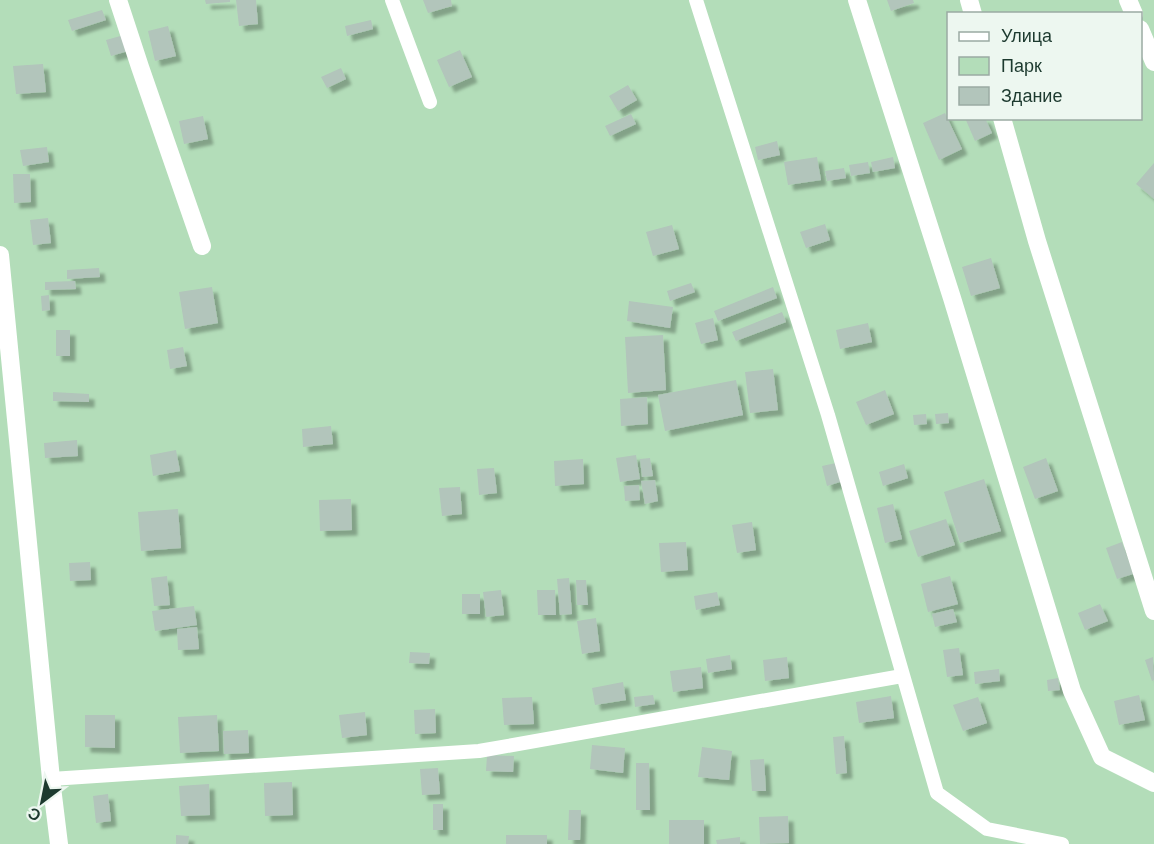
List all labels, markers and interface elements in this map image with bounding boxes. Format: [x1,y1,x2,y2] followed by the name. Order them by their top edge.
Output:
[947,12,1142,120] legend
[1001,25,1053,46] text: Улица
[1001,55,1042,76] text: Парк
[1001,85,1062,106] text: Здание
[12,772,72,832] north arrow
[24,803,44,825] text: С

